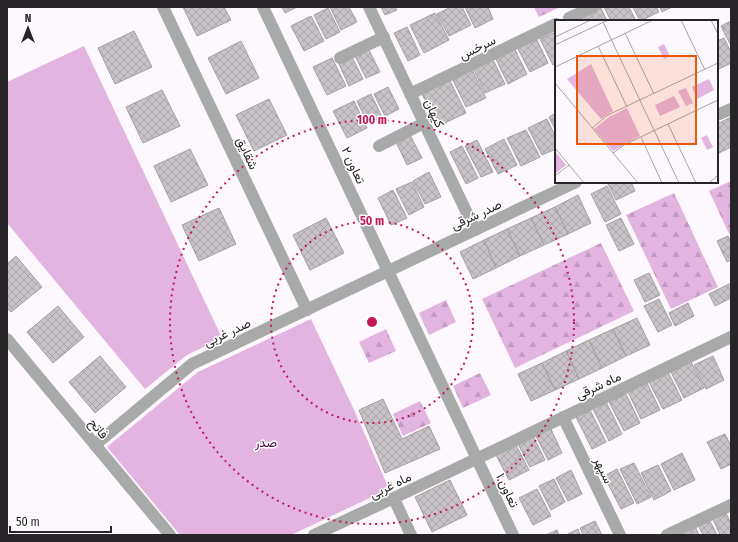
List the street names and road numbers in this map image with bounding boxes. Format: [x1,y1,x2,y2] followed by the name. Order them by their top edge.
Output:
[456,32,498,64] street label: سرخس
[421,97,448,131] street label: کیهان
[233,135,262,172] street label: شقایق
[338,144,369,187] street label: تعاون ۲
[449,196,504,234] street label: صدر شرقی
[201,315,254,351] street label: صدر غربی
[573,368,624,403] street label: ماه شرقی
[84,415,112,443] street label: فاتح
[589,454,616,487] street label: سپهر
[367,469,414,503] street label: ماه غربی
[492,471,522,510] street label: تعاون ۱

